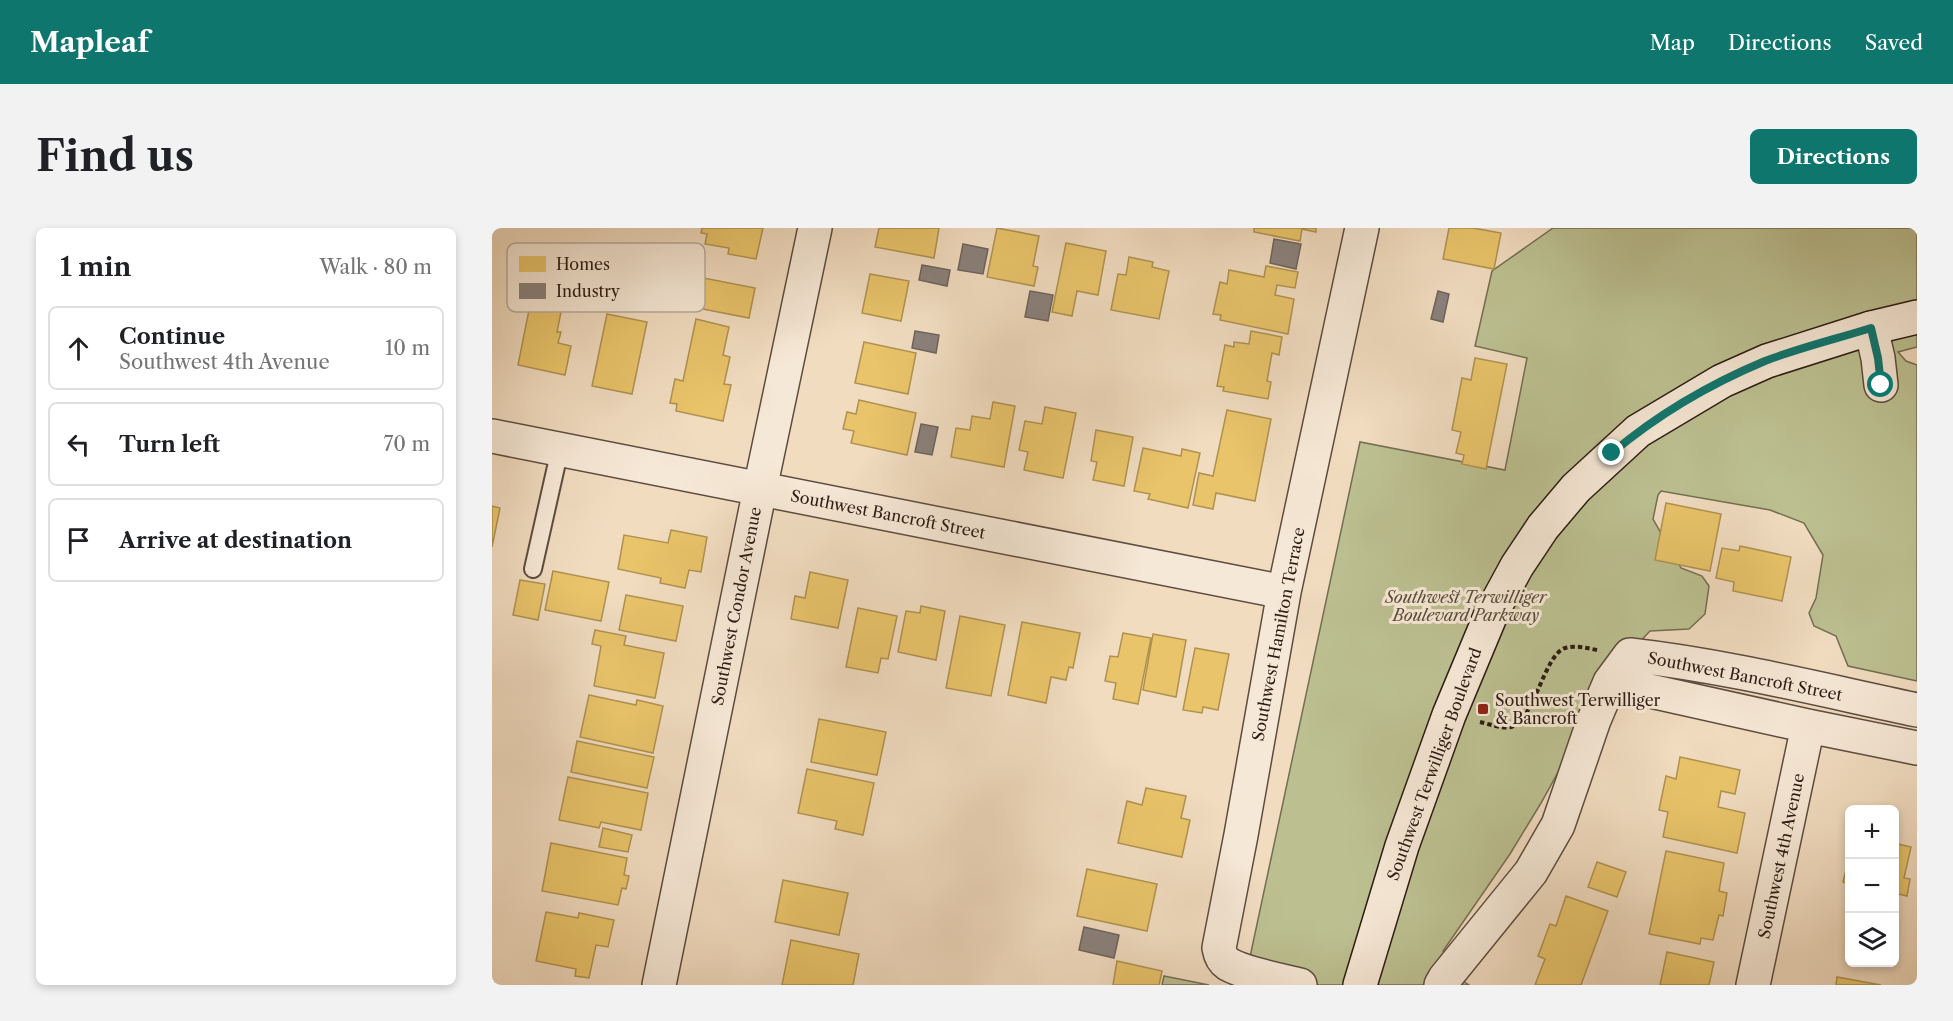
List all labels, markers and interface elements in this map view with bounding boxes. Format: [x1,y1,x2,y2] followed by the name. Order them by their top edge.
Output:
[30,25,149,59] text: Mapleaf
[1650,30,1695,55] text: Map
[1728,30,1832,55] text: Directions
[1865,30,1923,55] text: Saved
[1750,129,1917,184] button: Directions
[36,130,194,182] text: Find us
[507,243,705,312] legend
[60,251,131,283] text: 1 min
[556,254,610,274] text: Homes
[319,255,432,279] text: Walk · 80 m
[556,281,621,301] text: Industry
[119,323,225,350] text: Continue
[62,332,95,365] icon: ahead
[385,336,430,360] text: 10 m
[119,350,330,374] text: Southwest 4th Avenue
[1867,371,1893,397] route start
[62,428,95,461] icon: left
[119,431,220,458] text: Turn left
[384,432,430,456] text: 70 m
[1598,439,1624,465] route end
[789,485,987,543] street label: Southwest Bancroft Street
[707,505,765,707] street label: Southwest Condor Avenue
[62,524,95,557] icon: arrive
[1247,525,1309,743] street label: Southwest Hamilton Terrace
[119,527,352,554] text: Arrive at destination
[1384,587,1548,625] park label: Southwest Terwilliger Boulevard Parkway
[1382,645,1486,883] street label: Southwest Terwilliger Boulevard
[1646,647,1844,705] street label: Southwest Bancroft Street
[1495,690,1661,728] place label: Southwest Terwilliger & Bancroft
[1476,702,1490,716] marker: Southwest Terwilliger & Bancroft
[1754,771,1808,940] street label: Southwest 4th Avenue
[1845,805,1899,967] map controls
[1845,805,1899,859] button: +
[1845,859,1899,913] button: −
[1845,913,1899,967] button: layers

